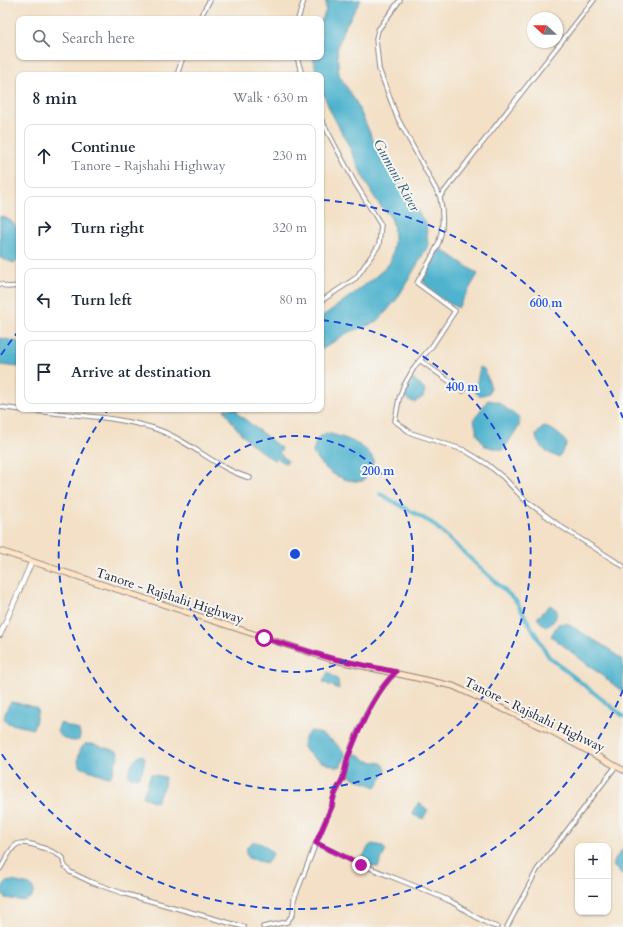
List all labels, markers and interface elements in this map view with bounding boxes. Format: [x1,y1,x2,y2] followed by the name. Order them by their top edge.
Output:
[527,12,563,48] north arrow
[16,16,324,60] search box
[30,27,52,49] icon: search
[62,28,135,48] text: Search here
[32,87,77,110] text: 8 min
[233,89,308,107] text: Walk · 630 m
[369,136,424,215] water label: Gumani River
[71,137,136,157] text: Continue
[33,145,55,167] icon: ahead
[273,147,307,165] text: 230 m
[71,157,226,175] text: Tanore - Rajshahi Highway
[33,217,55,239] icon: right
[71,218,144,238] text: Turn right
[273,219,307,237] text: 320 m
[33,289,55,311] icon: left
[71,290,132,310] text: Turn left
[279,291,307,309] text: 80 m
[530,295,563,311] text: 600 m
[33,361,55,383] icon: arrive
[71,362,211,382] text: Arrive at destination
[446,379,479,395] text: 400 m
[362,463,395,479] text: 200 m
[288,547,302,561] centre of rings
[93,564,246,628] street label: Tanore - Rajshahi Highway
[255,629,273,647] route start
[461,673,608,757] street label: Tanore - Rajshahi Highway
[575,843,611,915] map controls
[575,843,611,879] button: +
[352,856,370,874] route end
[575,879,611,915] button: −

